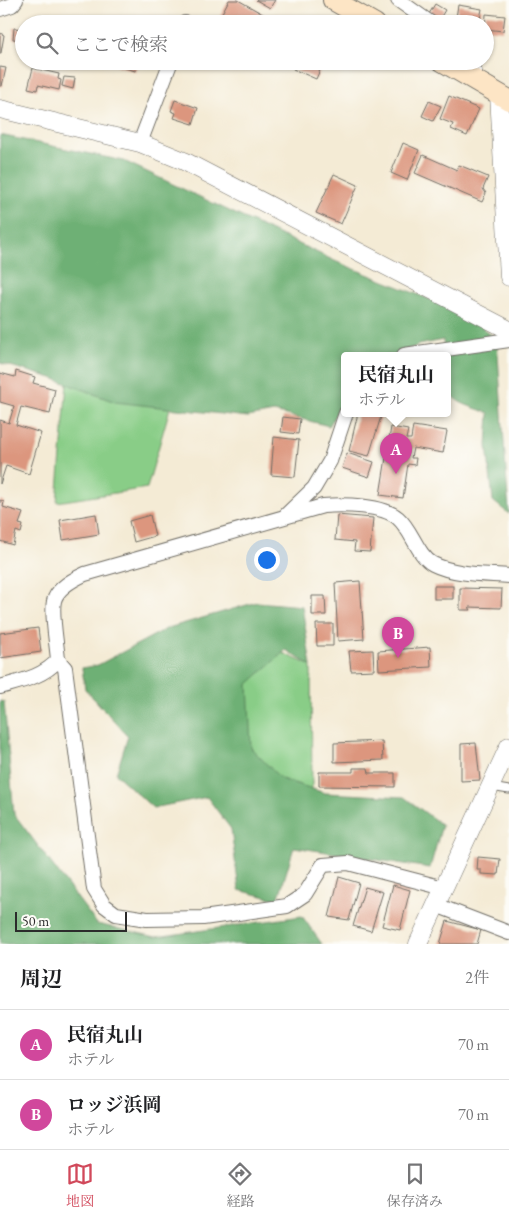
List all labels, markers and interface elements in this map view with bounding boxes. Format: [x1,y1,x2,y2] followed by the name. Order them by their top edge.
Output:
[15,15,494,70] search box
[33,29,61,57] icon: search
[73,32,168,57] text: ここで検索
[341,352,451,417] popup
[358,362,434,387] text: 民宿丸山
[358,389,405,410] text: ホテル
[380,433,412,474] pin: A
[254,547,280,573] your location
[382,617,414,658] pin: B
[15,909,128,932] scale bar
[22,912,49,930] text: 50 m
[20,965,62,992] text: 周辺
[465,967,489,988] text: 2件
[67,1022,143,1047] text: 民宿丸山
[30,1034,42,1055] text: A
[458,1034,489,1055] text: 70 m
[67,1049,114,1070] text: ホテル
[67,1092,162,1117] text: ロッジ浜岡
[31,1104,41,1125] text: B
[458,1104,489,1125] text: 70 m
[67,1119,114,1140] text: ホテル
[66,1160,94,1210] tab: 地図
[226,1160,254,1210] tab: 経路
[387,1160,443,1210] tab: 保存済み

